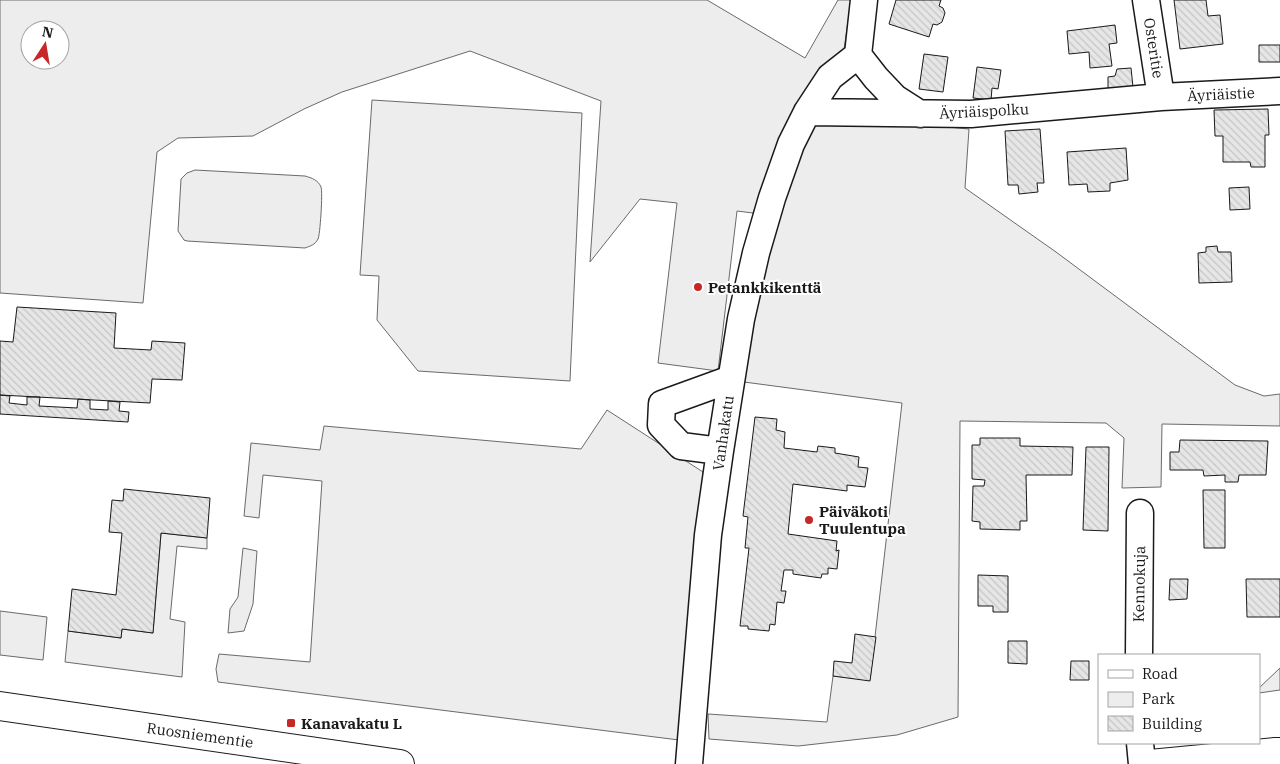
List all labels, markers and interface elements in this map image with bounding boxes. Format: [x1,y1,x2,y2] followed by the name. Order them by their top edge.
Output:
[1140,17,1168,79] street label: Osteritie
[20,20,70,70] north arrow
[40,22,55,42] text: N
[1187,83,1255,105] street label: Äyriäistie
[939,99,1029,123] street label: Äyriäispolku
[708,278,822,297] place label: Petankkikenttä
[692,281,704,293] marker: Petankkikenttä
[708,394,738,472] street label: Vanhakatu
[819,502,906,538] place label: Päiväkoti Tuulentupa
[803,514,815,526] marker: Päiväkoti Tuulentupa
[1129,546,1149,622] street label: Kennokuja
[1098,654,1260,744] legend
[1142,664,1178,683] text: Road
[1142,689,1175,708] text: Park
[301,714,402,733] place label: Kanavakatu L
[1142,714,1202,733] text: Building
[285,717,297,729] marker: Kanavakatu L
[145,718,255,752] street label: Ruosniementie

